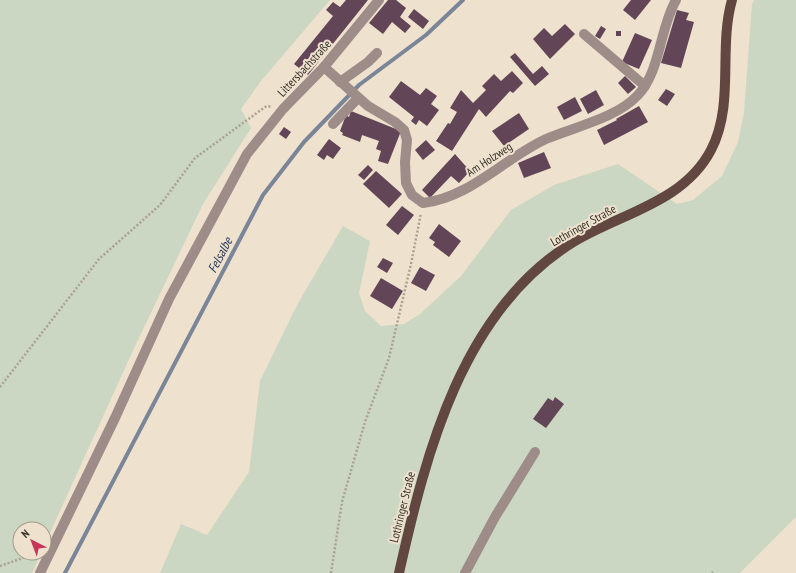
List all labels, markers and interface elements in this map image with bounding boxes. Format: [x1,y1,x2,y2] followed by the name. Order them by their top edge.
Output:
[274,36,334,100] street label: Littersbachstraße
[463,139,515,179] street label: Am Holzweg
[548,201,618,249] street label: Lothringer Straße
[204,233,237,276] water label: Felsalbe
[386,470,418,544] street label: Lothringer Straße
[12,521,52,561] north arrow
[18,526,32,541] text: N

